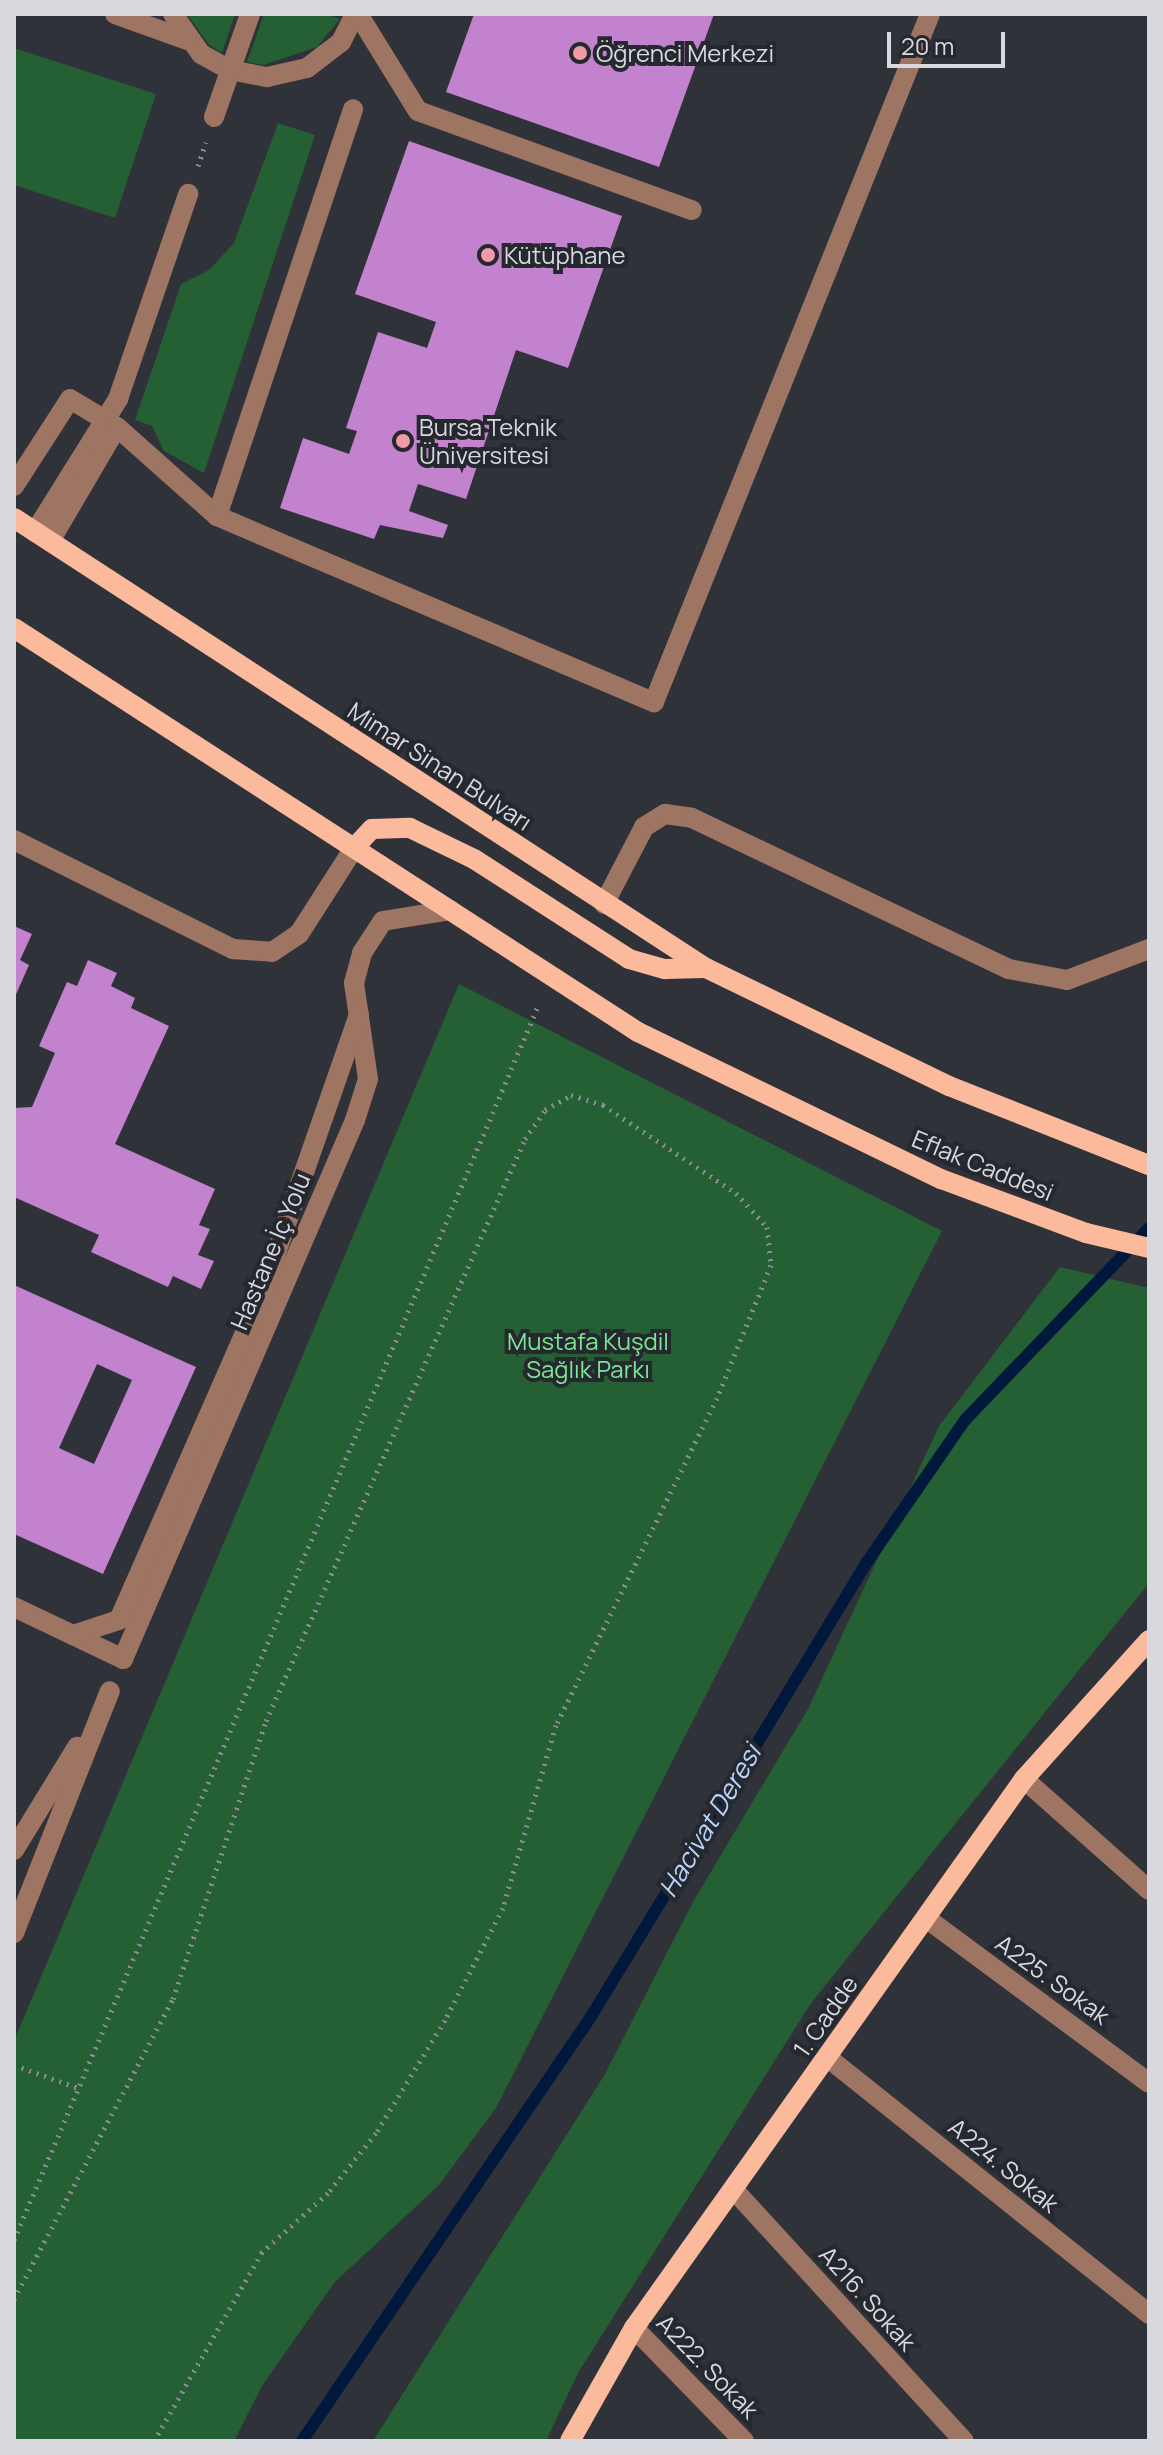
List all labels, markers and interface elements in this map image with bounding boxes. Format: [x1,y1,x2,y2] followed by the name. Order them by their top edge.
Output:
[891,16,1009,66] scale bar
[901,29,954,62] text: 20 m
[596,39,774,67] place label: Öğrenci Merkezi
[571,44,589,62] marker: Öğrenci Merkezi
[504,241,626,269] place label: Kütüphane
[479,246,497,264] marker: Kütüphane
[419,413,557,469] place label: Bursa Teknik Üniversitesi
[394,432,412,450] marker: Bursa Teknik Üniversitesi
[343,696,537,836] street label: Mimar Sinan Bulvarı
[908,1124,1058,1206] street label: Eflak Caddesi
[224,1168,316,1334] street label: Hastane İç Yolu
[507,1327,669,1383] park label: Mustafa Kuşdil Sağlık Parkı
[652,1739,768,1903] water label: Hacivat Deresi
[991,1928,1115,2030] street label: A225. Sokak
[787,1970,863,2062] street label: 1. Cadde
[943,2112,1065,2218] street label: A224. Sokak
[814,2240,922,2356] street label: A216. Sokak
[651,2308,765,2424] street label: A222. Sokak

